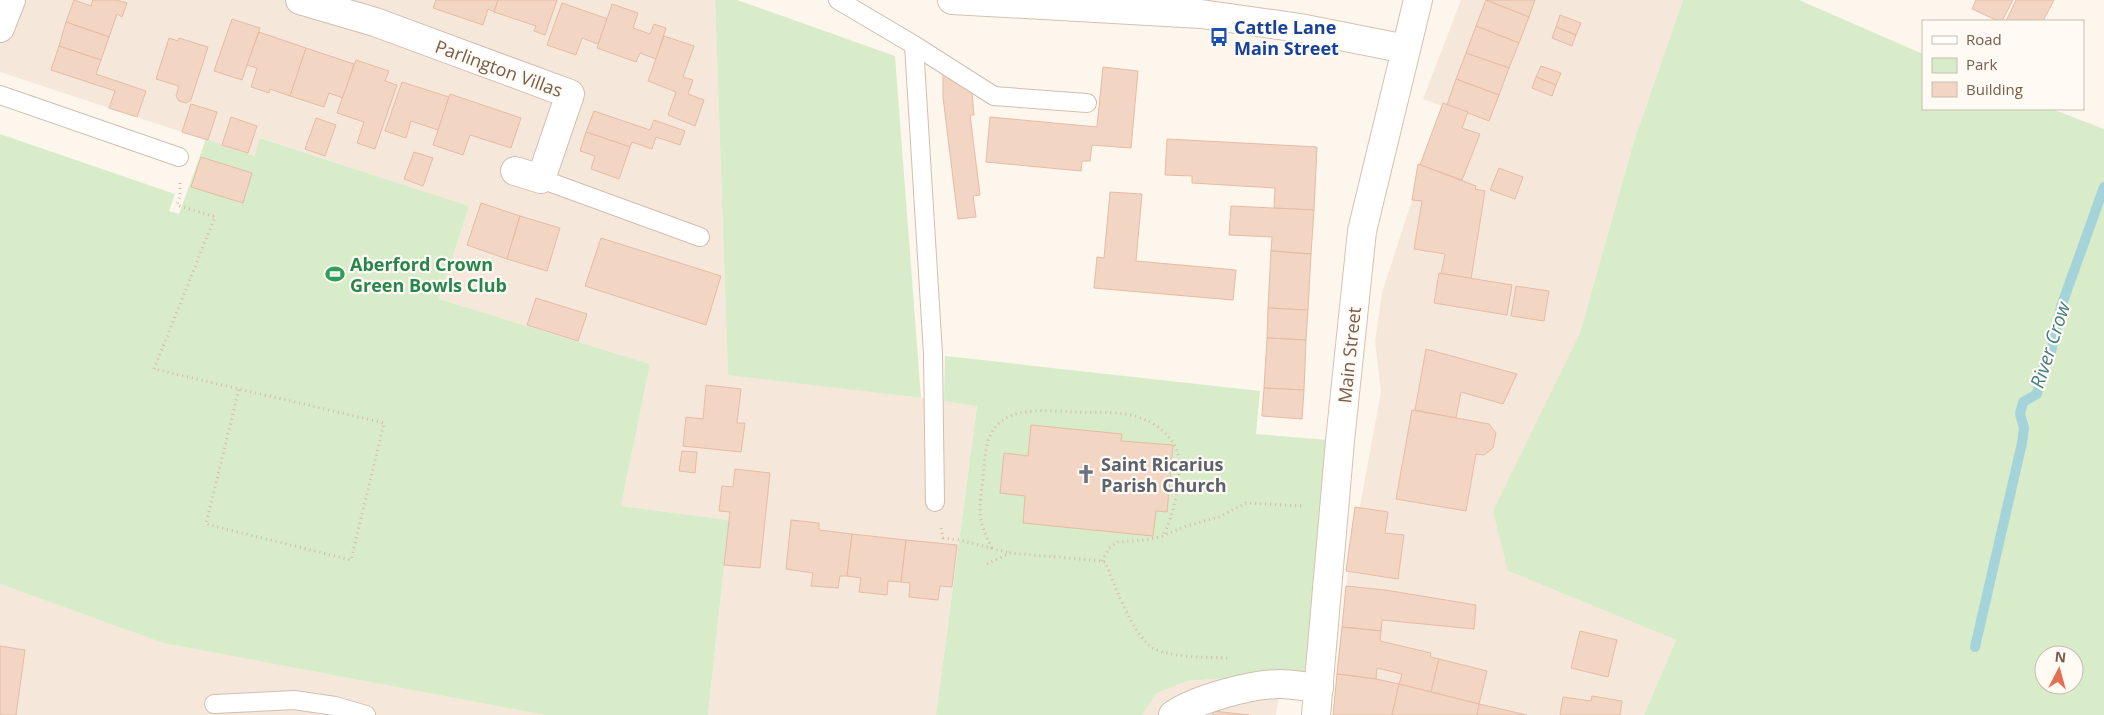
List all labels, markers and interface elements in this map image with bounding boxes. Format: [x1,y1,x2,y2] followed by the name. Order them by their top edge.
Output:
[1234,15,1339,60] place label: Cattle Lane Main Street
[1922,20,2084,110] legend
[1208,26,1230,48] bus stop icon: Cattle Lane Main Street
[1966,29,2002,49] text: Road
[432,34,566,102] street label: Parlington Villas
[1966,54,1997,74] text: Park
[1966,79,2023,99] text: Building
[350,252,507,297] place label: Aberford Crown Green Bowls Club
[324,263,346,285] sports icon: Aberford Crown Green Bowls Club
[2024,297,2077,391] water label: River Crow
[1332,306,1366,404] street label: Main Street
[1101,452,1227,497] place label: Saint Ricarius Parish Church
[1075,463,1097,485] church icon: Saint Ricarius Parish Church
[2034,645,2084,695] north arrow
[2054,647,2067,667] text: N

